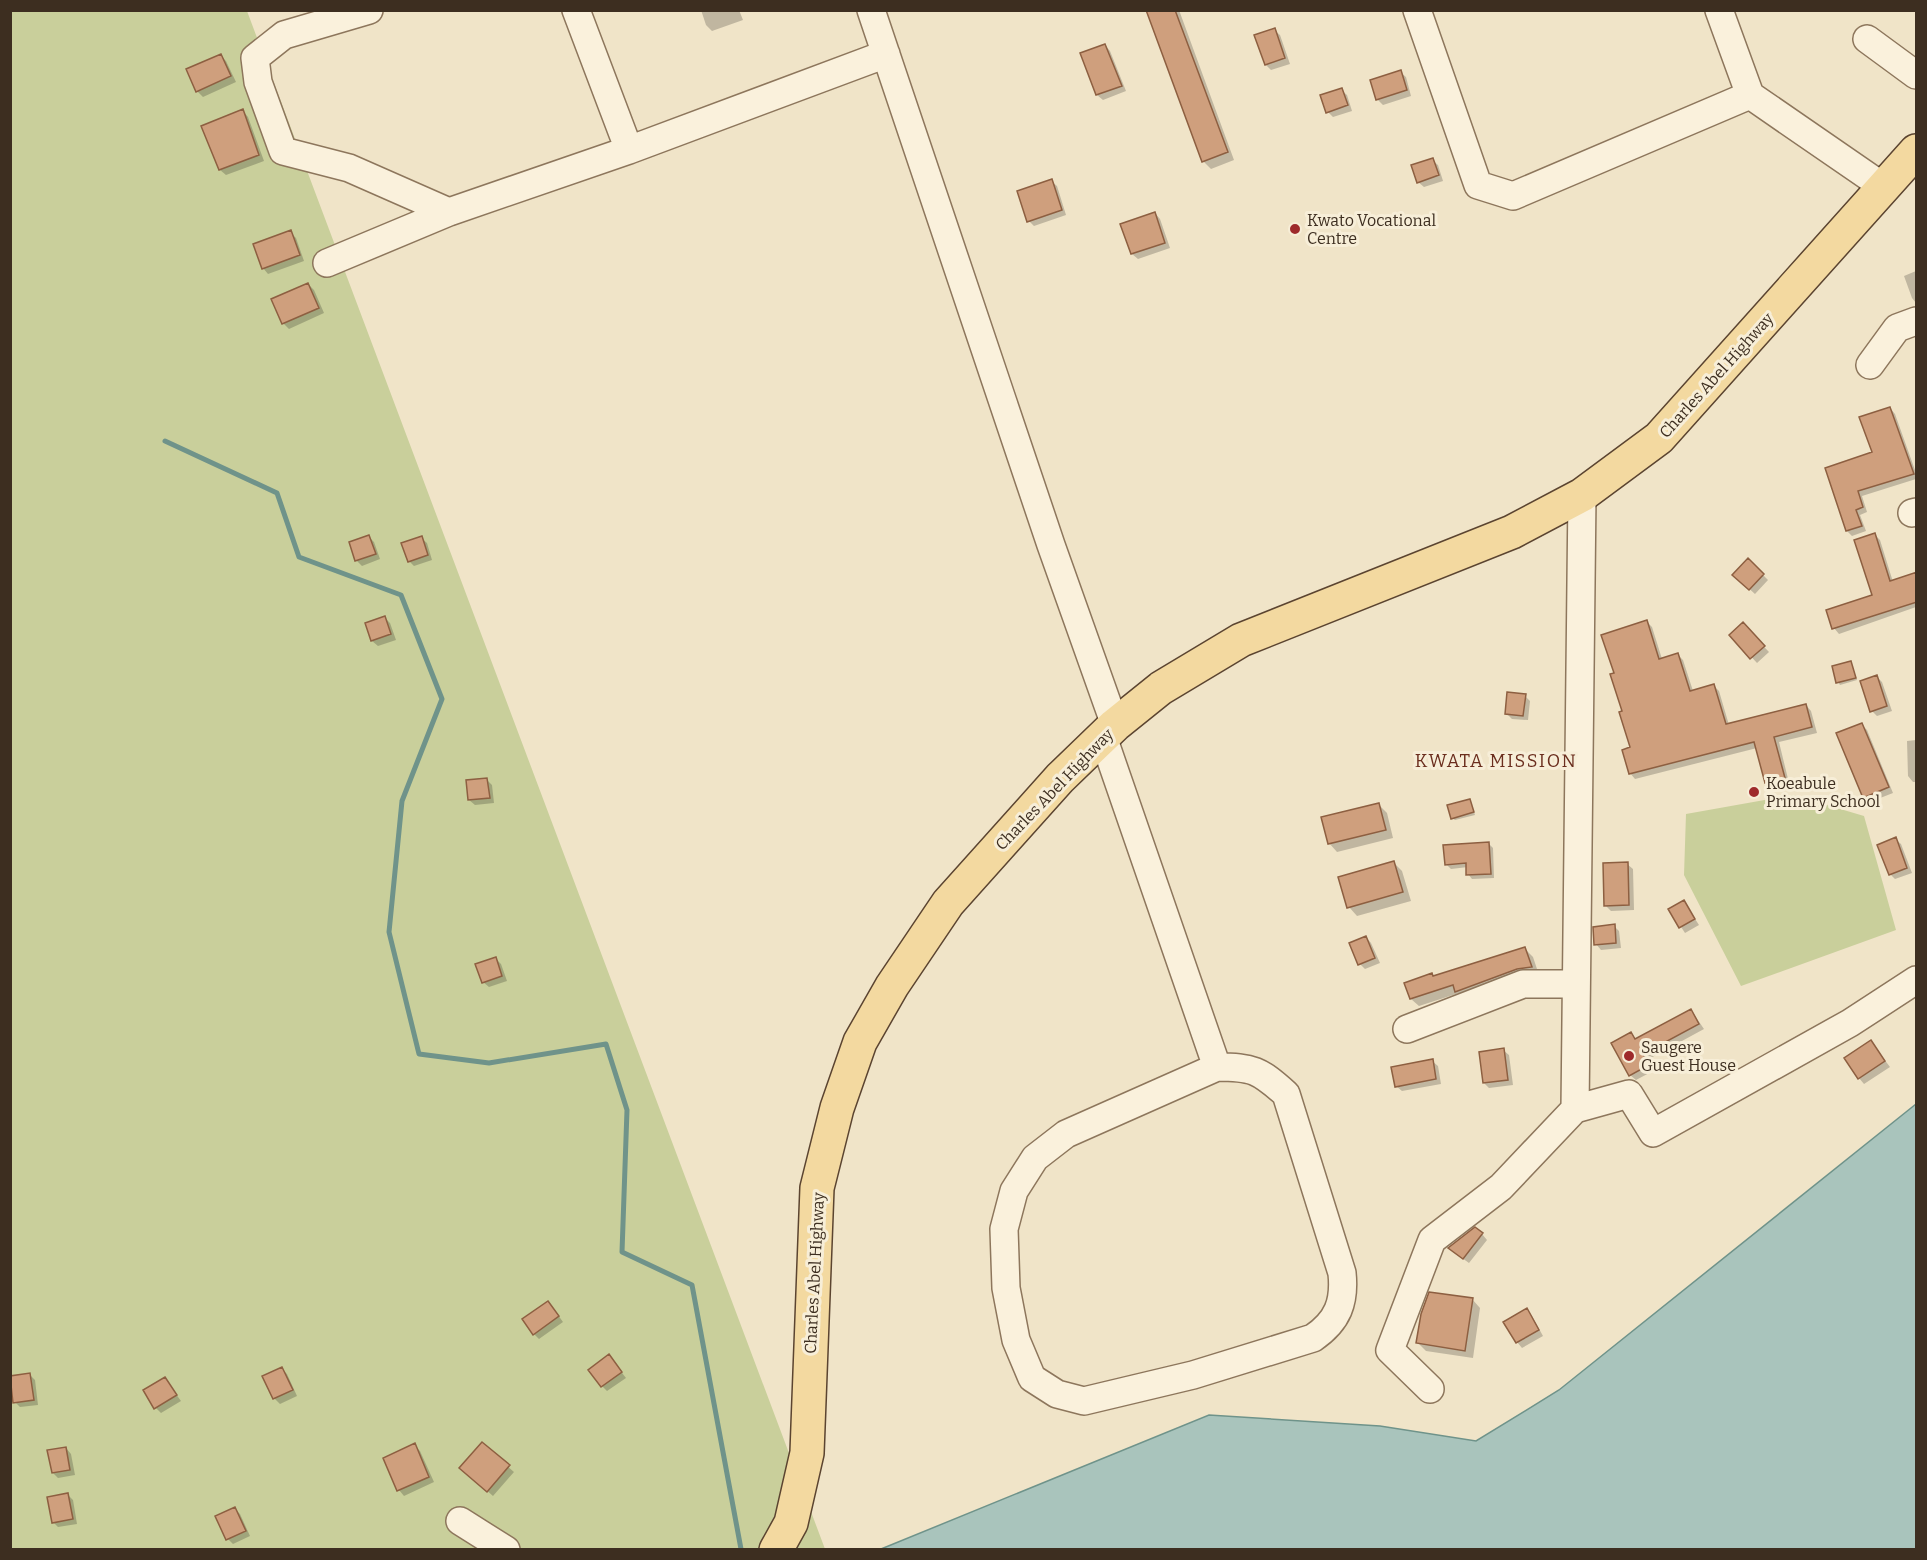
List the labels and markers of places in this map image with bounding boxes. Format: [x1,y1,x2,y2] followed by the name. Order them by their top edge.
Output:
[1307,211,1436,248] place label: Kwato Vocational Centre
[1288,222,1302,236] marker: Kwato Vocational Centre
[1766,774,1881,811] place label: Koeabule Primary School
[1747,785,1761,799] marker: Koeabule Primary School
[1641,1038,1736,1075] place label: Saugere Guest House
[1622,1049,1636,1063] marker: Saugere Guest House

